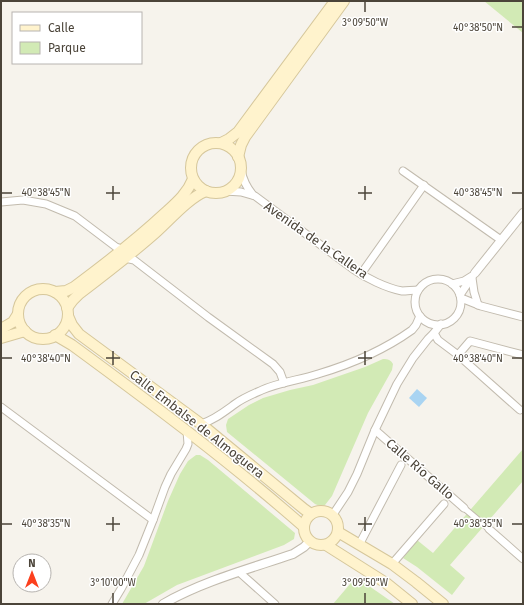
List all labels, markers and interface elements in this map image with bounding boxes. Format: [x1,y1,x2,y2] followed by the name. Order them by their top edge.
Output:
[12,12,142,64] legend
[342,17,389,29] text: 3°09'50"W
[48,21,75,35] text: Calle
[453,22,503,34] text: 40°38'50"N
[48,41,86,55] text: Parque
[21,187,71,199] text: 40°38'45"N
[453,187,503,199] text: 40°38'45"N
[261,198,371,282] street label: Avenida de la Callera
[21,353,71,365] text: 40°38'40"N
[453,353,503,365] text: 40°38'40"N
[127,367,267,481] street label: Calle Embalse de Almoguera
[383,435,457,503] street label: Calle Río Gallo
[21,518,71,530] text: 40°38'35"N
[453,518,503,530] text: 40°38'35"N
[12,553,52,593] north arrow
[28,557,36,570] text: N
[90,577,136,589] text: 3°10'00"W
[342,577,389,589] text: 3°09'50"W

